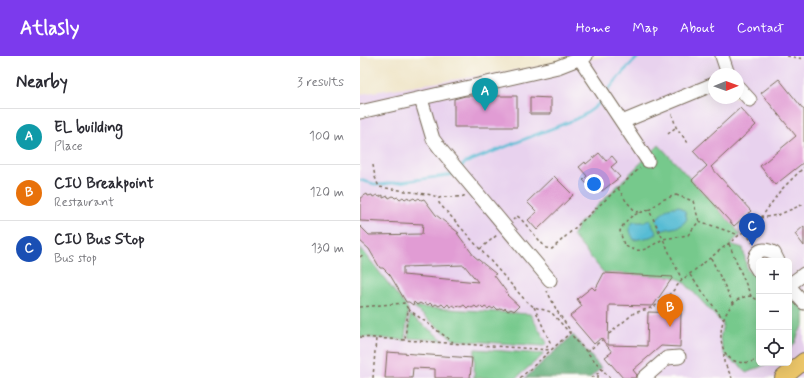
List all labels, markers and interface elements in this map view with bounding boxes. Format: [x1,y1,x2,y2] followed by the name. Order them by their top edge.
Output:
[20,16,79,41] text: Atlasly
[576,19,610,37] text: Home
[632,19,658,37] text: Map
[680,19,715,37] text: About
[737,19,784,37] text: Contact
[708,68,744,104] north arrow
[16,71,68,93] text: Nearby
[297,74,344,91] text: 3 results
[472,78,498,111] pin: A
[54,118,123,138] text: EL building
[25,128,33,145] text: A
[309,128,344,145] text: 100 m
[54,138,83,155] text: Place
[54,174,154,194] text: CIU Breakpoint
[584,174,604,194] your location
[25,184,33,201] text: B
[310,184,344,201] text: 120 m
[54,194,114,211] text: Restaurant
[739,213,765,246] pin: C
[54,230,145,250] text: CIU Bus Stop
[24,240,34,257] text: C
[311,240,344,257] text: 130 m
[54,250,97,267] text: Bus stop
[756,258,792,366] map controls
[756,258,792,294] button: +
[657,294,683,327] pin: B
[756,294,792,330] button: −
[756,330,792,366] button: locate

